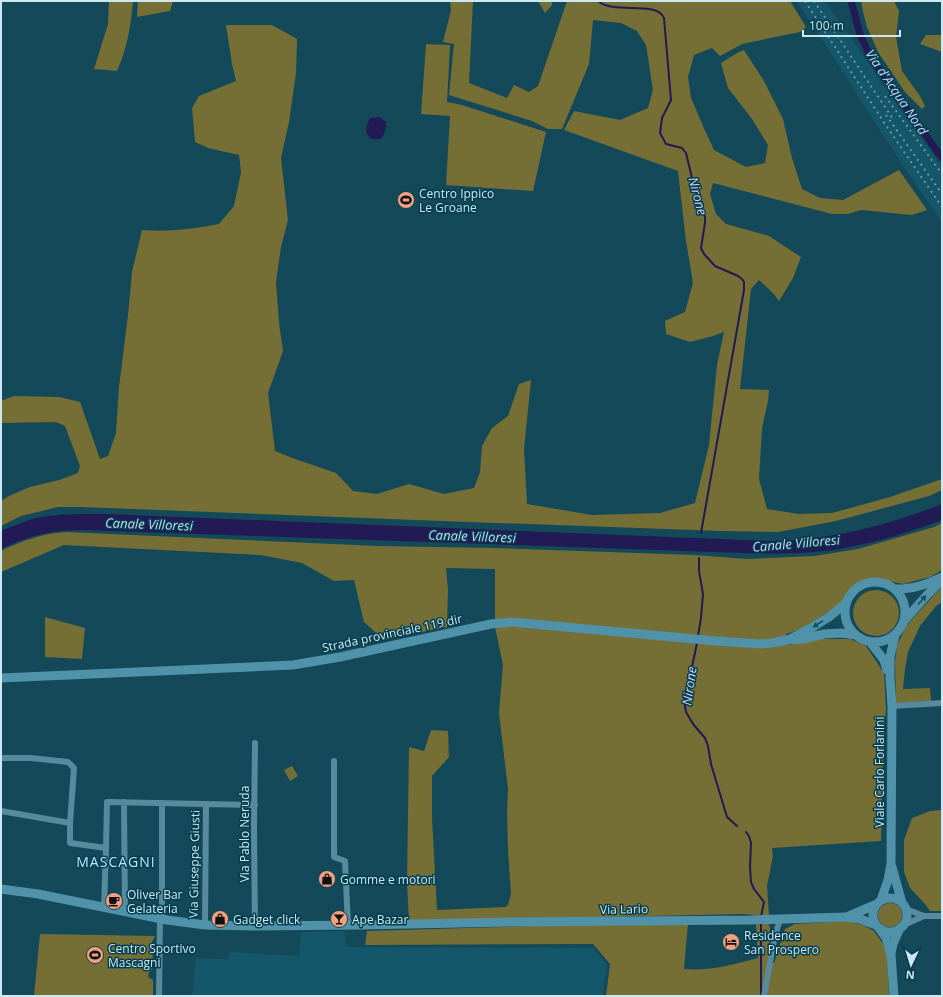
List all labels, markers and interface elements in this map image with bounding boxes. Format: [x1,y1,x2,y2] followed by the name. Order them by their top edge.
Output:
[803,12,900,38] scale bar
[809,17,844,34] text: 100 m
[862,46,933,139] water label: Via d'Acqua Nord
[684,175,712,218] water label: Nirone
[419,185,494,216] place label: Centro Ippico Le Groane
[396,190,416,210] sports icon: Centro Ippico Le Groane
[105,513,194,535] water label: Canale Villoresi
[428,525,517,547] water label: Canale Villoresi
[751,530,841,556] water label: Canale Villoresi
[918,595,927,606] one-way arrow
[320,610,464,656] street label: Strada provinciale 119 dir
[813,620,823,628] one-way arrow
[677,665,701,706] water label: Nirone
[871,716,888,828] street label: Viale Carlo Forlanini
[236,786,253,882] street label: Via Pablo Neruda
[185,810,203,918] street label: Via Giuseppe Giusti
[76,852,156,871] district label: MASCAGNI
[317,869,337,889] shop icon: Gomme e motori
[340,871,436,888] place label: Gomme e motori
[127,886,183,917] place label: Oliver Bar Gelateria
[104,891,124,911] cafe icon: Oliver Bar Gelateria
[600,900,648,918] street label: Via Lario
[210,909,230,929] shop icon: Gadget click
[329,909,349,929] bar icon: Ape Bazar
[233,911,301,928] place label: Gadget click
[352,911,408,928] place label: Ape Bazar
[744,927,819,958] place label: Residence San Prospero
[721,932,741,952] hotel icon: Residence San Prospero
[108,940,196,971] place label: Centro Sportivo Mascagni
[85,945,105,965] sports icon: Centro Sportivo Mascagni
[891,945,931,985] north arrow
[905,968,915,983] text: N

